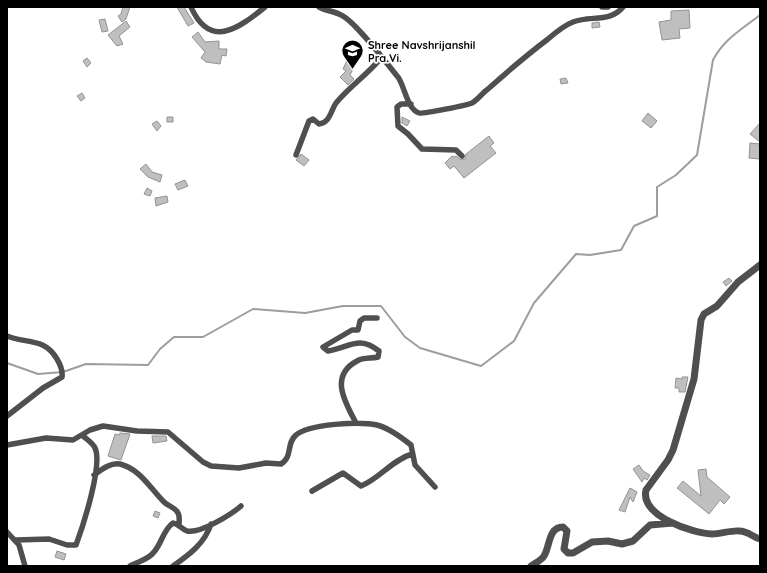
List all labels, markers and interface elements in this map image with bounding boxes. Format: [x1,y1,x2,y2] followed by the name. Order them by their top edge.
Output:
[339,38,365,71] school or university icon: Shree Navshrijanshil Pra.Vi.
[368,38,476,65] place label: Shree Navshrijanshil Pra.Vi.

